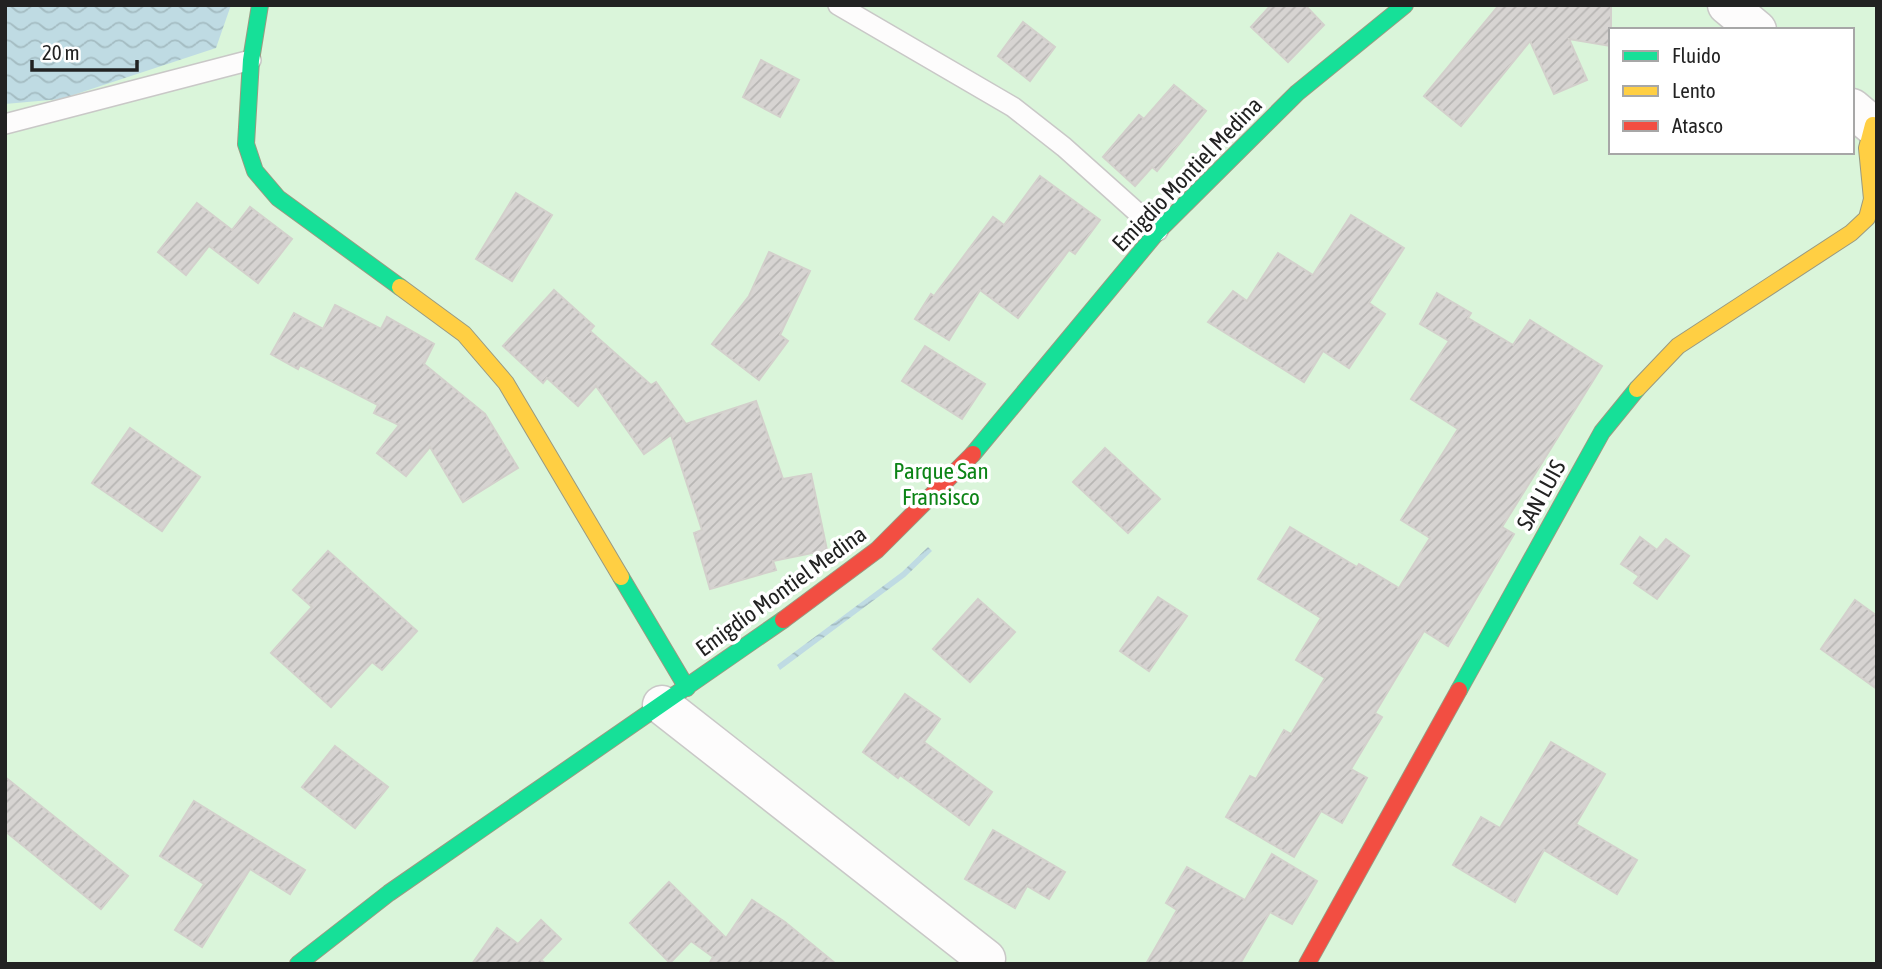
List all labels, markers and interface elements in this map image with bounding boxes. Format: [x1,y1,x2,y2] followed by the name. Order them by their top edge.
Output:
[32,28,136,72] scale bar
[1609,28,1854,154] legend
[42,40,80,64] text: 20 m
[1672,43,1721,67] text: Fluido
[1672,78,1716,102] text: Lento
[1107,92,1267,256] street label: Emigdio Montiel Medina
[1672,113,1723,137] text: Atasco
[1511,455,1571,534] street label: SAN LUIS
[893,458,989,510] park label: Parque San Fransisco
[691,521,871,661] street label: Emigdio Montiel Medina

